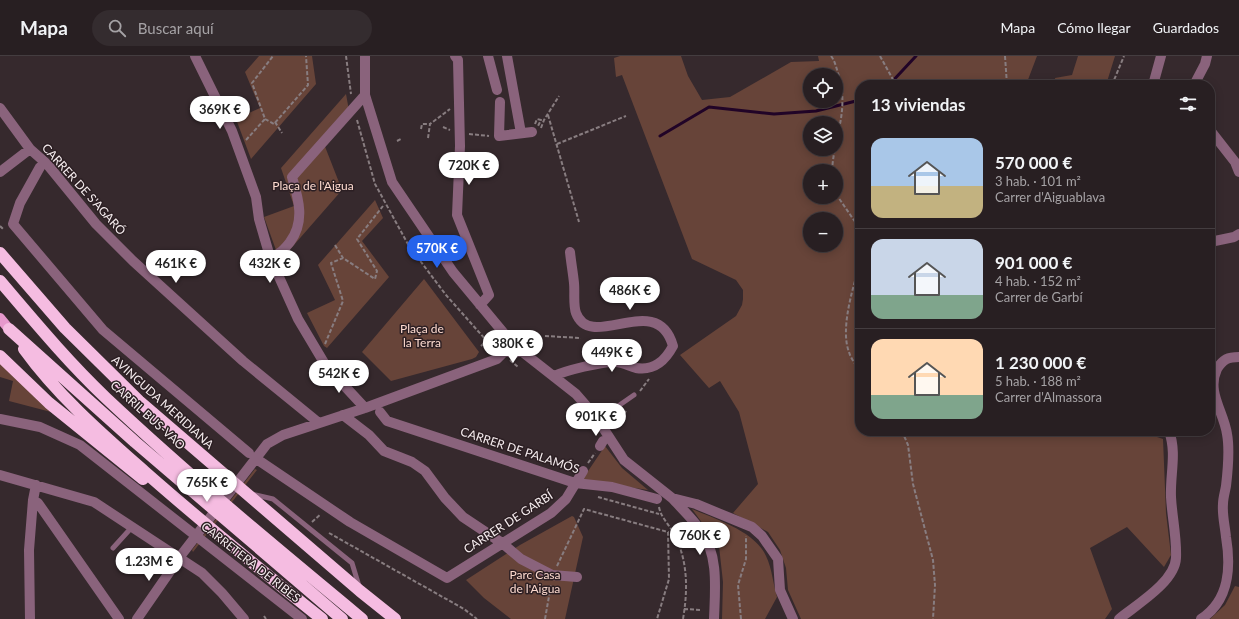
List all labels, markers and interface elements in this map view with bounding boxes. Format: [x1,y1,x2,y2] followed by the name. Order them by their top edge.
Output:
[92,10,372,46] search box
[20,16,68,39] text: Mapa
[106,17,128,39] icon: search
[138,19,214,37] text: Buscar aquí
[1001,19,1035,36] text: Mapa
[1057,19,1131,36] text: Cómo llegar
[1153,19,1219,36] text: Guardados
[803,68,843,252] map controls
[803,68,843,108] button: locate
[1177,93,1199,115] icon: filters
[871,94,965,115] text: 13 viviendas
[187,96,253,130] pin: 369K €
[199,101,241,117] text: 369K €
[803,116,843,156] button: layers
[39,140,129,238] street label: CARRER DE S'AGARÓ
[436,152,502,186] pin: 720K €
[995,152,1072,173] text: 570 000 €
[903,154,951,202] icon: home
[448,157,490,173] text: 720K €
[803,164,843,204] button: +
[995,173,1081,189] text: 3 hab. · 101 m²
[272,178,354,193] park label: Plaça de l'Aigua
[995,189,1105,205] text: Carrer d'Aiguablava
[803,212,843,252] button: −
[404,235,470,269] pin: 570K €
[416,240,458,256] text: 570K €
[143,250,209,284] pin: 461K €
[237,250,303,284] pin: 432K €
[995,252,1072,273] text: 901 000 €
[155,255,197,271] text: 461K €
[249,255,291,271] text: 432K €
[903,255,951,303] icon: home
[995,273,1081,289] text: 4 hab. · 152 m²
[597,277,663,311] pin: 486K €
[609,282,651,298] text: 486K €
[995,289,1083,305] text: Carrer de Garbí
[400,321,444,350] park label: Plaça de la Terra
[480,330,546,364] pin: 380K €
[492,335,534,351] text: 380K €
[579,339,645,373] pin: 449K €
[591,344,633,360] text: 449K €
[109,352,218,452] street label: AVINGUDA MERIDIANA
[995,352,1086,373] text: 1 230 000 €
[903,355,951,403] icon: home
[306,360,372,394] pin: 542K €
[318,365,360,381] text: 542K €
[995,373,1081,389] text: 5 hab. · 188 m²
[107,377,189,453] street label: CARRIL BUS-VAO
[995,389,1102,405] text: Carrer d'Almassora
[563,403,629,437] pin: 901K €
[575,408,617,424] text: 901K €
[459,424,581,476] street label: CARRER DE PALAMÓS
[174,469,240,503] pin: 765K €
[186,474,228,490] text: 765K €
[461,487,556,556] street label: CARRER DE GARBÍ
[198,519,304,605] street label: CARRETERA DE RIBES
[667,522,733,556] pin: 760K €
[679,527,721,543] text: 760K €
[112,548,186,582] pin: 1.23M €
[125,553,173,569] text: 1.23M €
[509,567,561,596] park label: Parc Casa de l'Aigua

